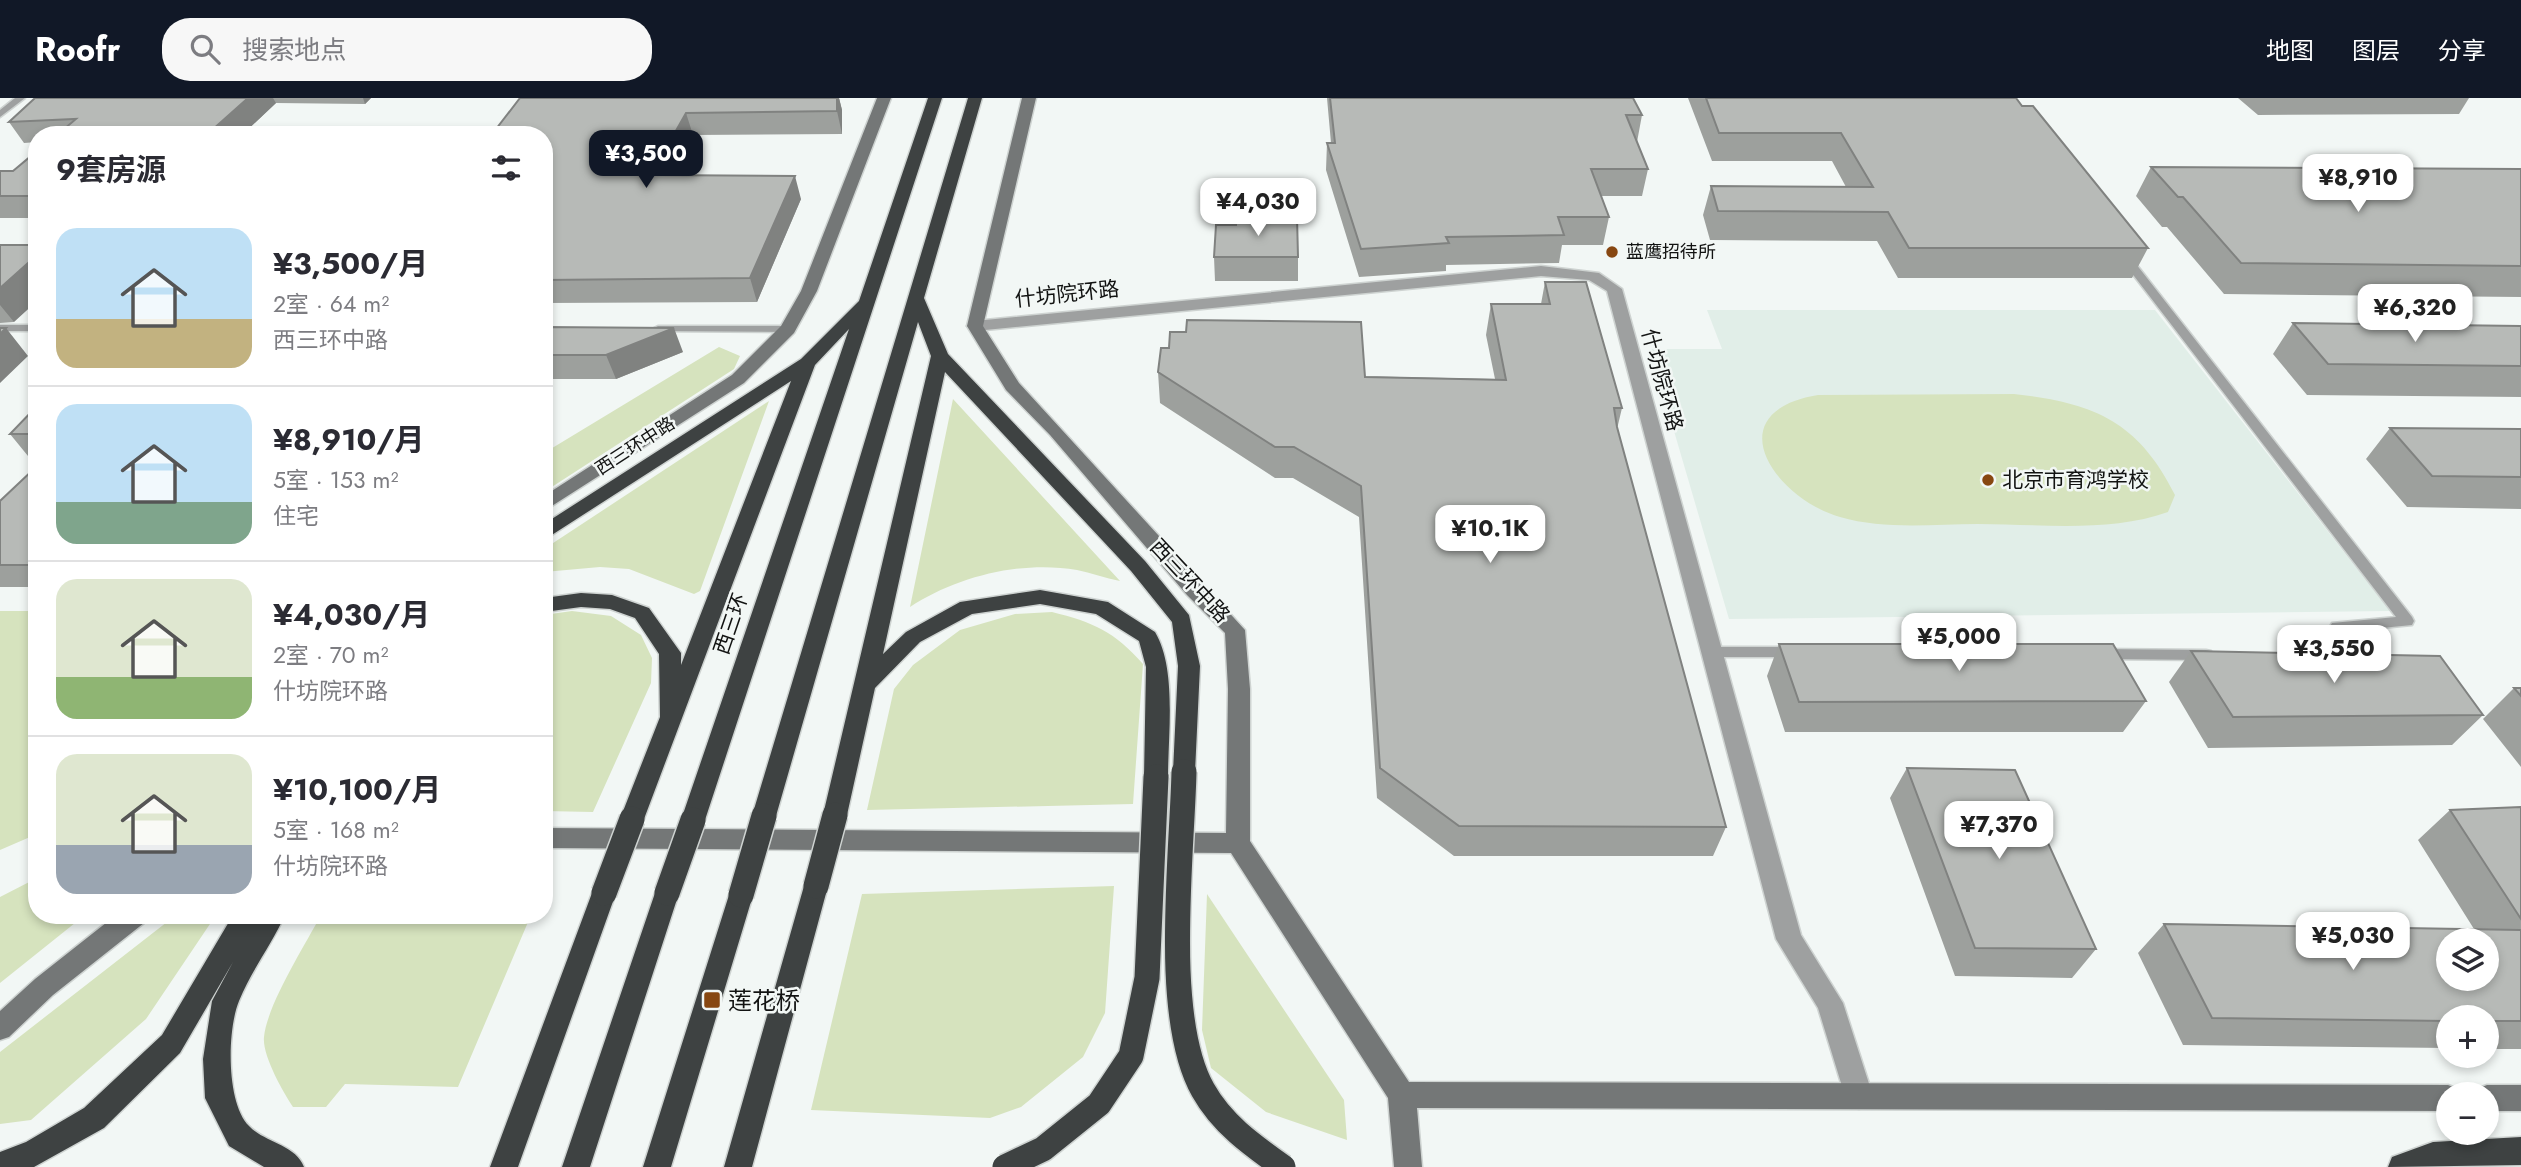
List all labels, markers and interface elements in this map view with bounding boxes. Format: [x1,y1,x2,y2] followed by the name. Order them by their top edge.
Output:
[162,18,652,81] search box
[35,26,120,73] text: Roofr
[186,30,224,68] icon: search
[242,31,346,69] text: 搜索地点
[2266,33,2314,68] text: 地图
[2352,33,2400,68] text: 图层
[2438,33,2486,68] text: 分享
[589,130,703,190] pin: ¥3,500
[605,136,687,170] text: ¥3,500
[56,148,166,191] text: 9套房源
[487,149,525,187] icon: filters
[2301,155,2415,214] pin: ¥8,910
[2318,160,2398,194] text: ¥8,910
[1201,178,1315,238] pin: ¥4,030
[1216,184,1300,218] text: ¥4,030
[1626,239,1716,265] place label: 蓝鹰招待所
[273,242,428,285] text: ¥3,500/月
[1604,244,1620,260] marker: 蓝鹰招待所
[112,256,196,340] icon: home
[1013,274,1121,314] street label: 什坊院环路
[2358,285,2472,344] pin: ¥6,320
[273,287,389,321] text: 2室 · 64 m²
[2374,290,2456,324] text: ¥6,320
[273,323,388,357] text: 西三环中路
[1634,325,1690,435] street label: 什坊院环路
[590,411,680,481] street label: 西三环中路
[273,418,425,461] text: ¥8,910/月
[112,432,196,516] icon: home
[273,463,398,497] text: 5室 · 153 m²
[2002,465,2149,495] place label: 北京市育鸿学校
[1980,472,1996,488] marker: 北京市育鸿学校
[273,499,319,533] text: 住宅
[1433,505,1547,565] pin: ¥10.1K
[1451,511,1529,545] text: ¥10.1K
[1143,532,1237,630] street label: 西三环中路
[707,589,755,659] street label: 西三环
[273,593,430,636] text: ¥4,030/月
[112,607,196,691] icon: home
[1902,614,2016,673] pin: ¥5,000
[1917,619,2001,653] text: ¥5,000
[2277,626,2391,685] pin: ¥3,550
[2293,631,2375,665] text: ¥3,550
[273,638,388,672] text: 2室 · 70 m²
[273,674,388,708] text: 什坊院环路
[273,768,441,811] text: ¥10,100/月
[112,782,196,866] icon: home
[1942,802,2056,861] pin: ¥7,370
[1960,807,2038,841] text: ¥7,370
[273,813,399,847] text: 5室 · 168 m²
[273,849,388,883] text: 什坊院环路
[2296,912,2410,972] pin: ¥5,030
[2312,918,2394,952] text: ¥5,030
[2436,928,2499,1145] map controls
[2436,928,2499,991] button: layers
[728,983,800,1018] place label: 莲花桥
[702,990,722,1010] marker: 莲花桥
[2436,1005,2499,1068] button: +
[2436,1082,2499,1145] button: −

